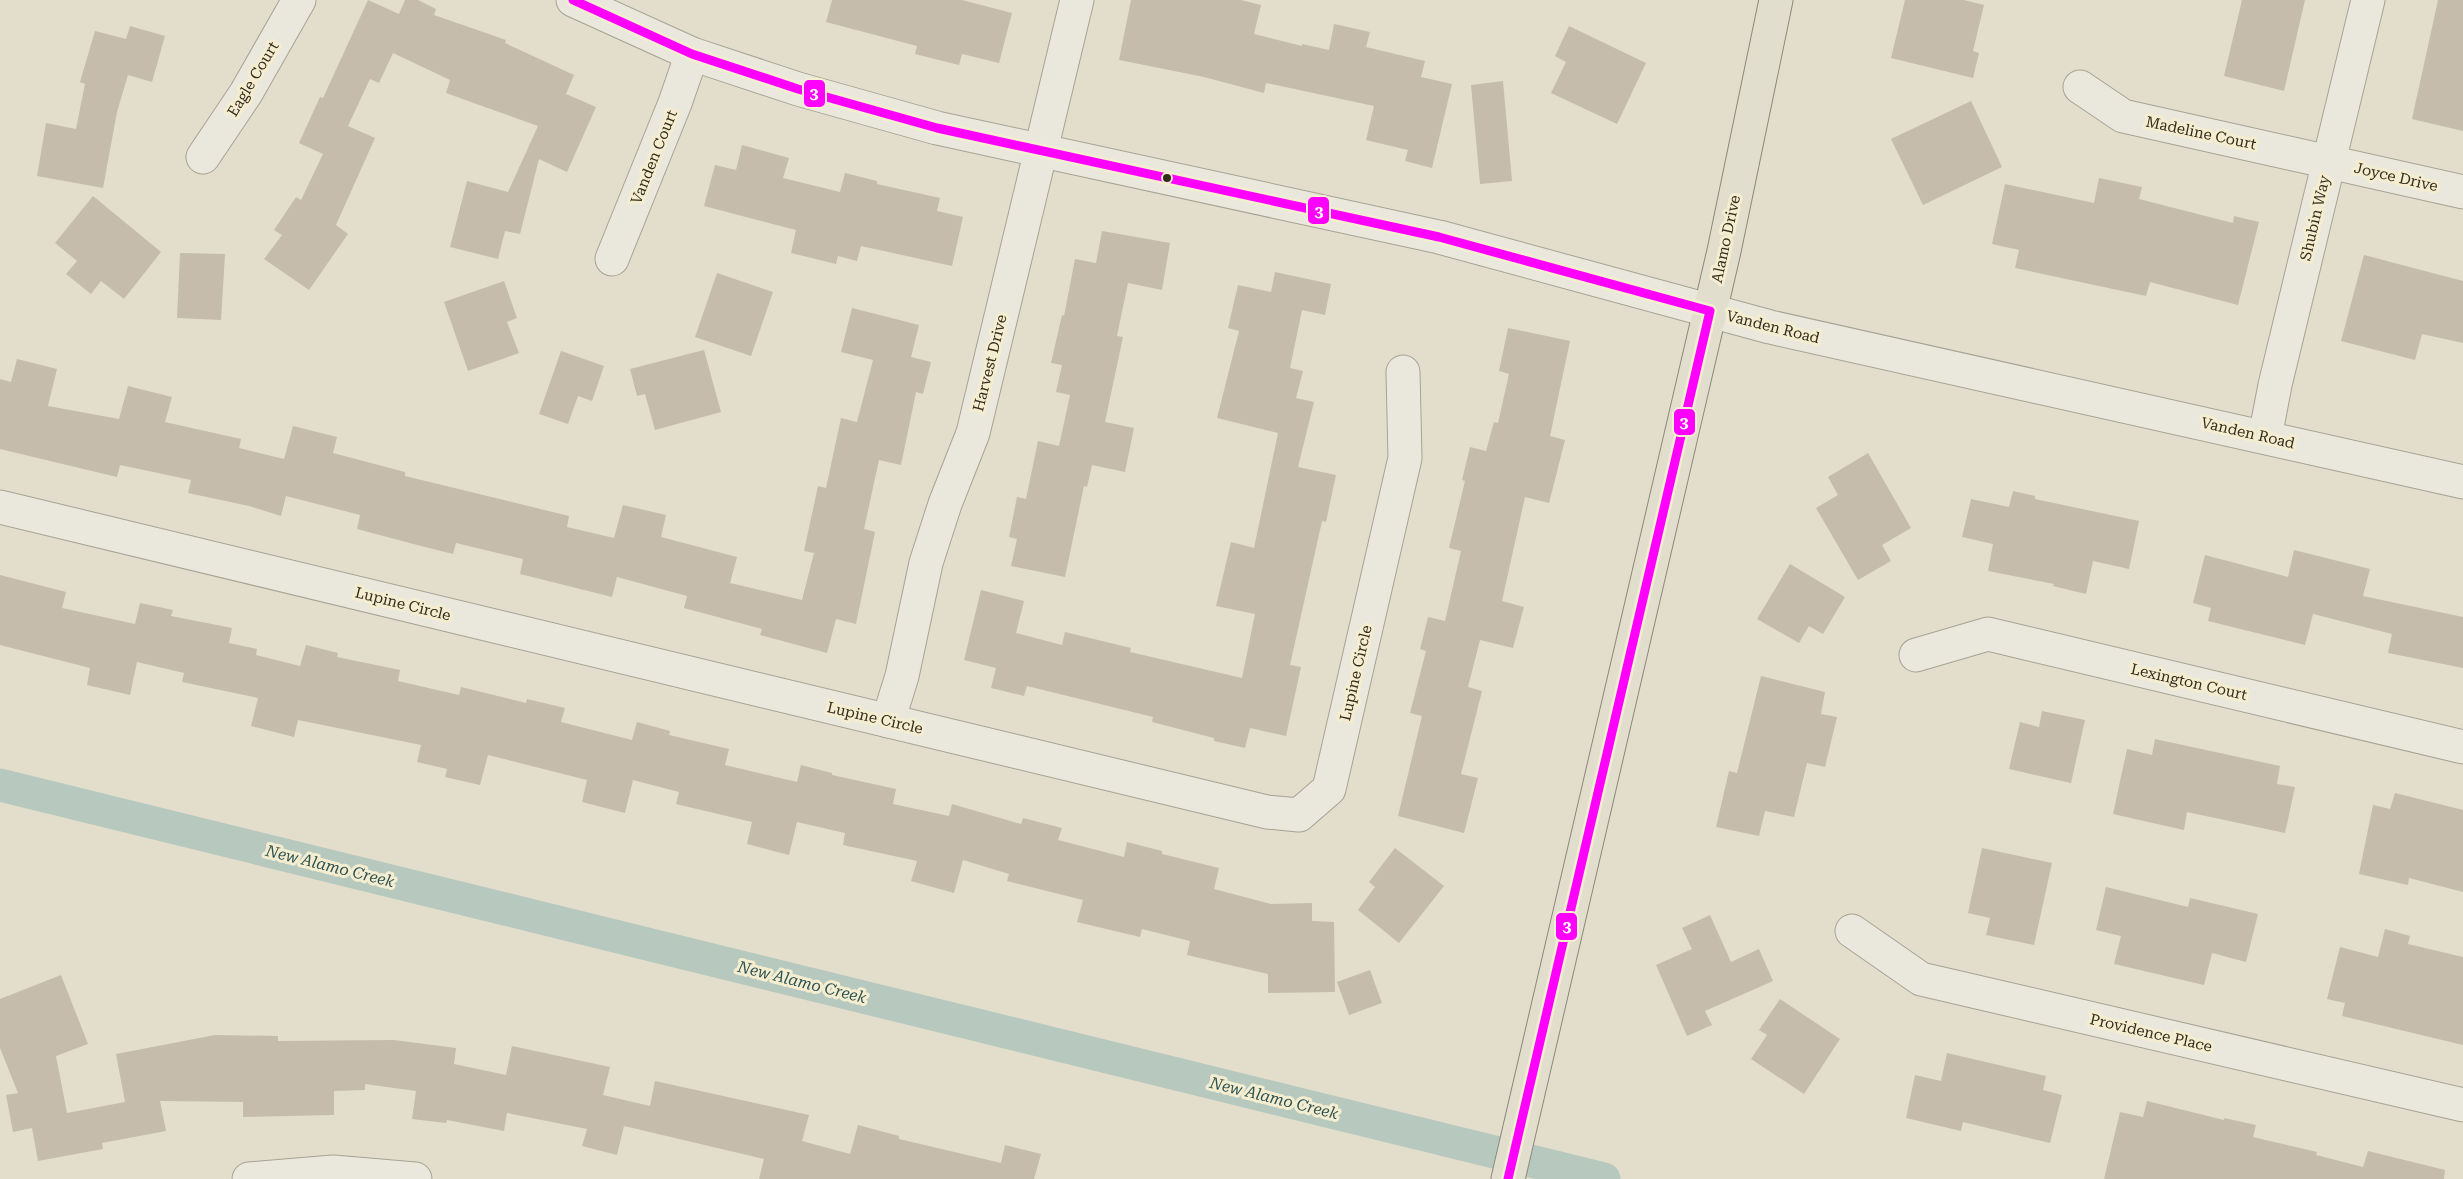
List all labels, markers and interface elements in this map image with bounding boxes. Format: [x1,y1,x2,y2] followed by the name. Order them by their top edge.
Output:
[224,38,283,120] street label: Eagle Court
[803,79,826,108] line badge: 3
[810,84,819,103] text: 3
[627,107,681,207] street label: Vanden Court
[2144,113,2258,154] street label: Madeline Court
[2352,159,2440,195] street label: Joyce Drive
[1161,172,1173,184] unlabelled marker
[2296,173,2334,263] street label: Shubin Way
[1708,193,1744,285] street label: Alamo Drive
[1307,196,1330,225] line badge: 3
[1315,202,1324,221] text: 3
[1724,307,1822,347] street label: Vanden Road
[969,313,1011,413] street label: Harvest Drive
[1673,408,1696,436] line badge: 3
[1680,413,1689,432] text: 3
[2199,413,2297,453] street label: Vanden Road
[353,583,453,625] street label: Lupine Circle
[1336,623,1376,723] street label: Lupine Circle
[2129,660,2249,704] street label: Lexington Court
[825,698,925,738] street label: Lupine Circle
[263,841,397,891] water label: New Alamo Creek
[1555,912,1578,941] line badge: 3
[1563,917,1572,936] text: 3
[735,957,869,1007] water label: New Alamo Creek
[2088,1010,2214,1056] street label: Providence Place
[1207,1073,1341,1123] water label: New Alamo Creek

